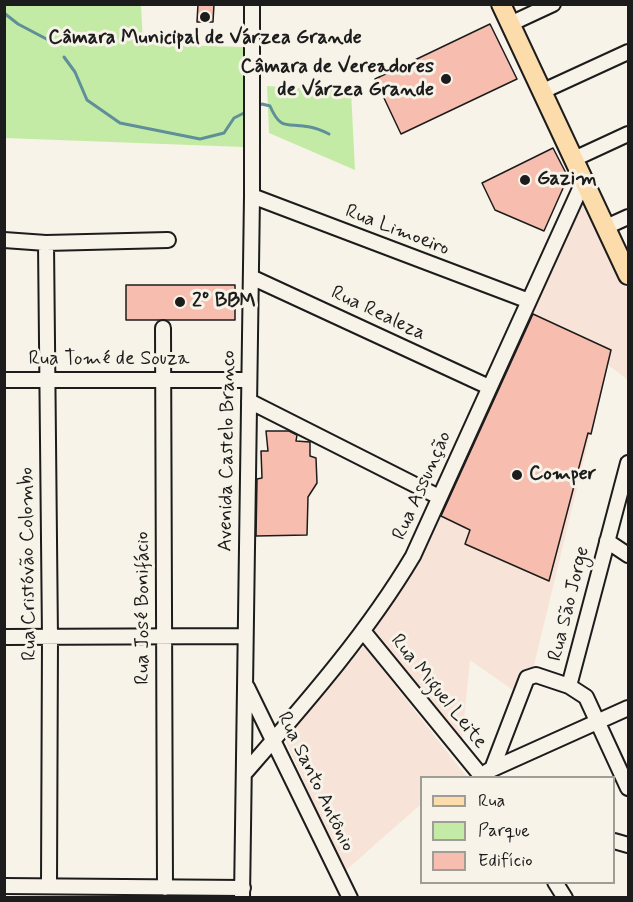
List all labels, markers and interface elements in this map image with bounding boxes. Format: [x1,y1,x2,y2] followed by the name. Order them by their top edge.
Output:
[198,10,212,24] marker: Câmara Municipal de Várzea Grande
[48,27,362,51] place label: Câmara Municipal de Várzea Grande
[241,56,434,103] place label: Câmara de Vereadores de Várzea Grande
[439,72,453,86] marker: Câmara de Vereadores de Várzea Grande
[537,168,597,192] place label: Gazim
[518,173,532,187] marker: Gazim
[341,200,453,262] street label: Rua Limoeiro
[327,282,429,346] street label: Rua Realeza
[192,290,256,314] place label: 2º BBM
[173,295,187,309] marker: 2º BBM
[28,348,190,372] street label: Rua Tomé de Souza
[214,350,242,552] street label: Avenida Castelo Branco
[388,428,458,544] street label: Rua Assunção
[529,463,596,487] place label: Comper
[15,467,43,661] street label: Rua Cristóvão Colombo
[510,468,524,482] marker: Comper
[132,531,156,685] street label: Rua José Bonifácio
[544,544,596,664] street label: Rua São Jorge
[384,630,492,754] street label: Rua Miguel Leite
[271,708,359,856] street label: Rua Santo Antônio
[420,776,615,884] legend
[478,789,505,813] text: Rua
[478,819,530,843] text: Parque
[478,849,533,873] text: Edifício

